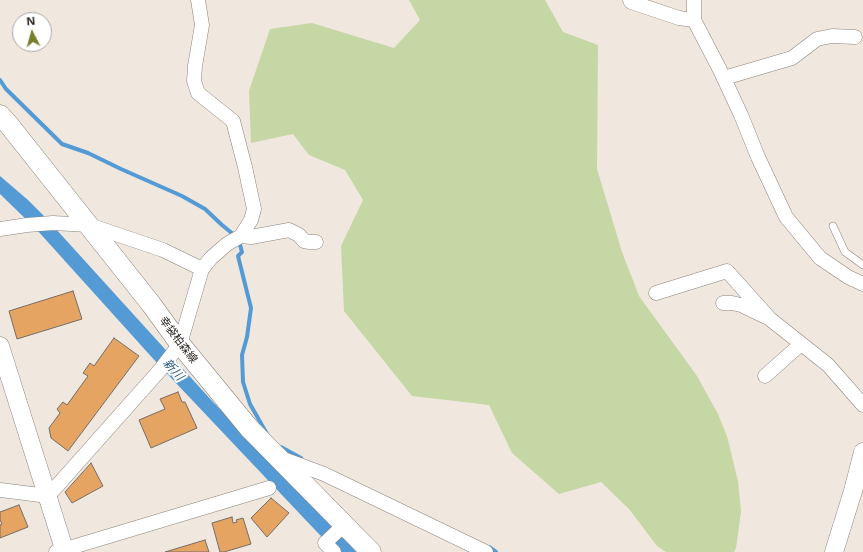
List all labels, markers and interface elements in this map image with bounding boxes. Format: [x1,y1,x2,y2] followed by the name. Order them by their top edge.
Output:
[12,12,52,52] north arrow
[26,13,36,28] text: N
[156,314,200,366] street label: 幸袋柏森線
[160,356,186,384] water label: 新川

